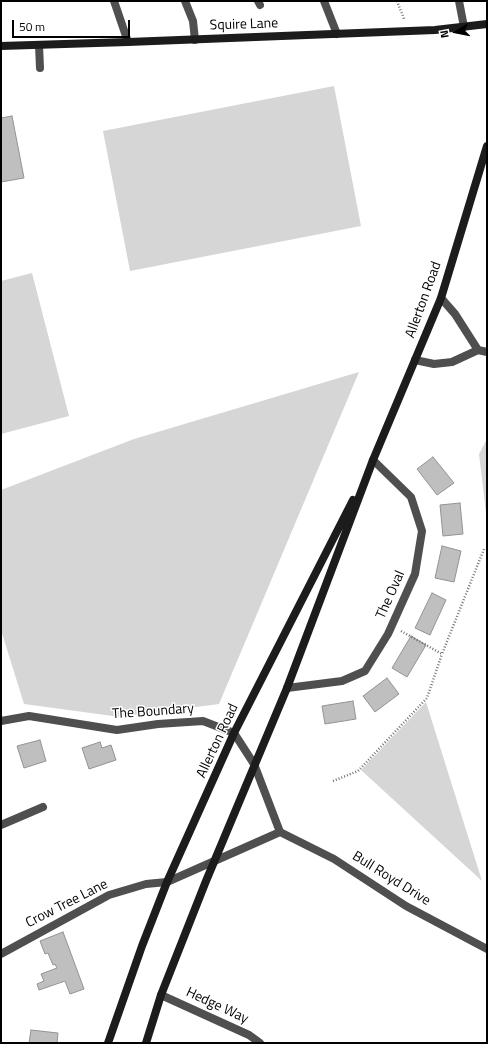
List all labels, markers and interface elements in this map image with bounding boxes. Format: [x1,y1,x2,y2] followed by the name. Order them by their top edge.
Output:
[14,12,132,38] scale bar
[436,12,476,52] north arrow
[209,15,279,35] street label: Squire Lane
[19,17,45,36] text: 50 m
[436,29,453,39] text: N
[402,260,446,340] street label: Allerton Road
[373,568,409,622] street label: The Oval
[112,701,194,723] street label: The Boundary
[193,701,243,781] street label: Allerton Road
[349,848,433,910] street label: Bull Royd Drive
[23,876,111,932] street label: Crow Tree Lane
[183,984,251,1028] street label: Hedge Way

